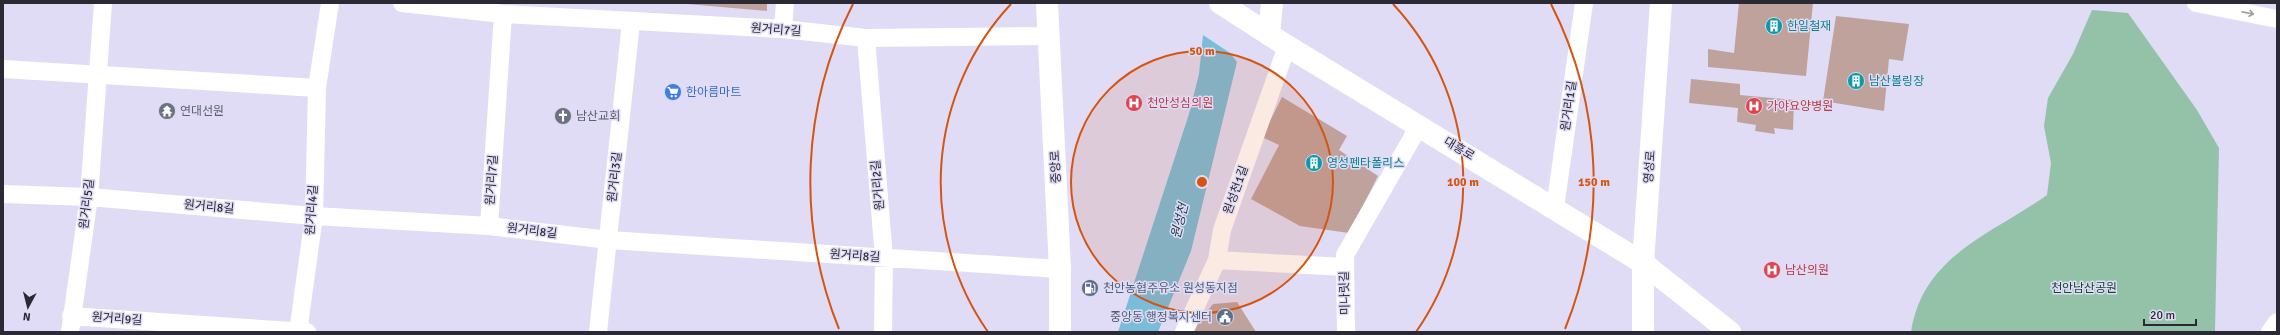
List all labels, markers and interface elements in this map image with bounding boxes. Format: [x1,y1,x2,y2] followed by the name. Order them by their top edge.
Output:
[2241,10,2254,18] one-way arrow
[1764,16,1784,36] building icon: 한일철재
[1787,19,1831,34] place label: 한일철재
[750,21,802,39] street label: 원거리7길
[1189,44,1215,59] text: 50 m
[1846,71,1866,91] building icon: 남산볼링장
[1869,74,1924,89] place label: 남산볼링장
[1558,80,1580,132] street label: 원거리1길
[663,82,683,102] supermarket icon: 한아름마트
[686,85,741,100] place label: 한아름마트
[1124,93,1144,113] hospital icon: 천안성심의원
[1147,96,1213,111] place label: 천안성심의원
[1744,96,1764,116] hospital icon: 가야요양병원
[1767,99,1833,114] place label: 가야요양병원
[157,101,177,121] temple icon: 연대선원
[180,104,224,119] place label: 연대선원
[553,106,573,126] church icon: 남산교회
[576,109,620,124] place label: 남산교회
[1441,134,1477,164] street label: 대흥로
[1048,150,1064,184] street label: 중앙로
[1641,150,1659,184] street label: 영성로
[605,151,625,203] street label: 원거리3길
[1304,153,1324,173] building icon: 영성펜타폴리스
[483,154,501,206] street label: 원거리7길
[1327,156,1404,171] place label: 영성펜타폴리스
[868,159,888,211] street label: 원거리2길
[1220,164,1252,216] street label: 원성천1길
[1195,175,1209,189] centre of rings
[1447,175,1479,190] text: 100 m
[1578,175,1610,190] text: 150 m
[76,178,98,230] street label: 원거리5길
[303,184,321,236] street label: 원거리4길
[183,197,235,217] street label: 원거리8길
[1168,201,1192,240] water label: 원성천
[506,220,558,242] street label: 원거리8길
[829,247,881,265] street label: 원거리8길
[1762,260,1782,280] hospital icon: 남산의원
[1785,263,1829,278] place label: 남산의원
[1337,271,1353,315] street label: 미나릿길
[1080,278,1100,298] fuel station icon: 천안농협주유소 원성동지점
[1103,281,1238,296] place label: 천안농협주유소 원성동지점
[2051,281,2117,296] park label: 천안남산공원
[8,287,48,327] north arrow
[2144,301,2196,327] scale bar
[1215,307,1235,327] public building icon: 중앙동 행정복지센터
[2150,308,2175,323] text: 20 m
[22,310,31,323] text: N
[91,310,143,328] street label: 원거리9길
[1110,310,1212,325] place label: 중앙동 행정복지센터

